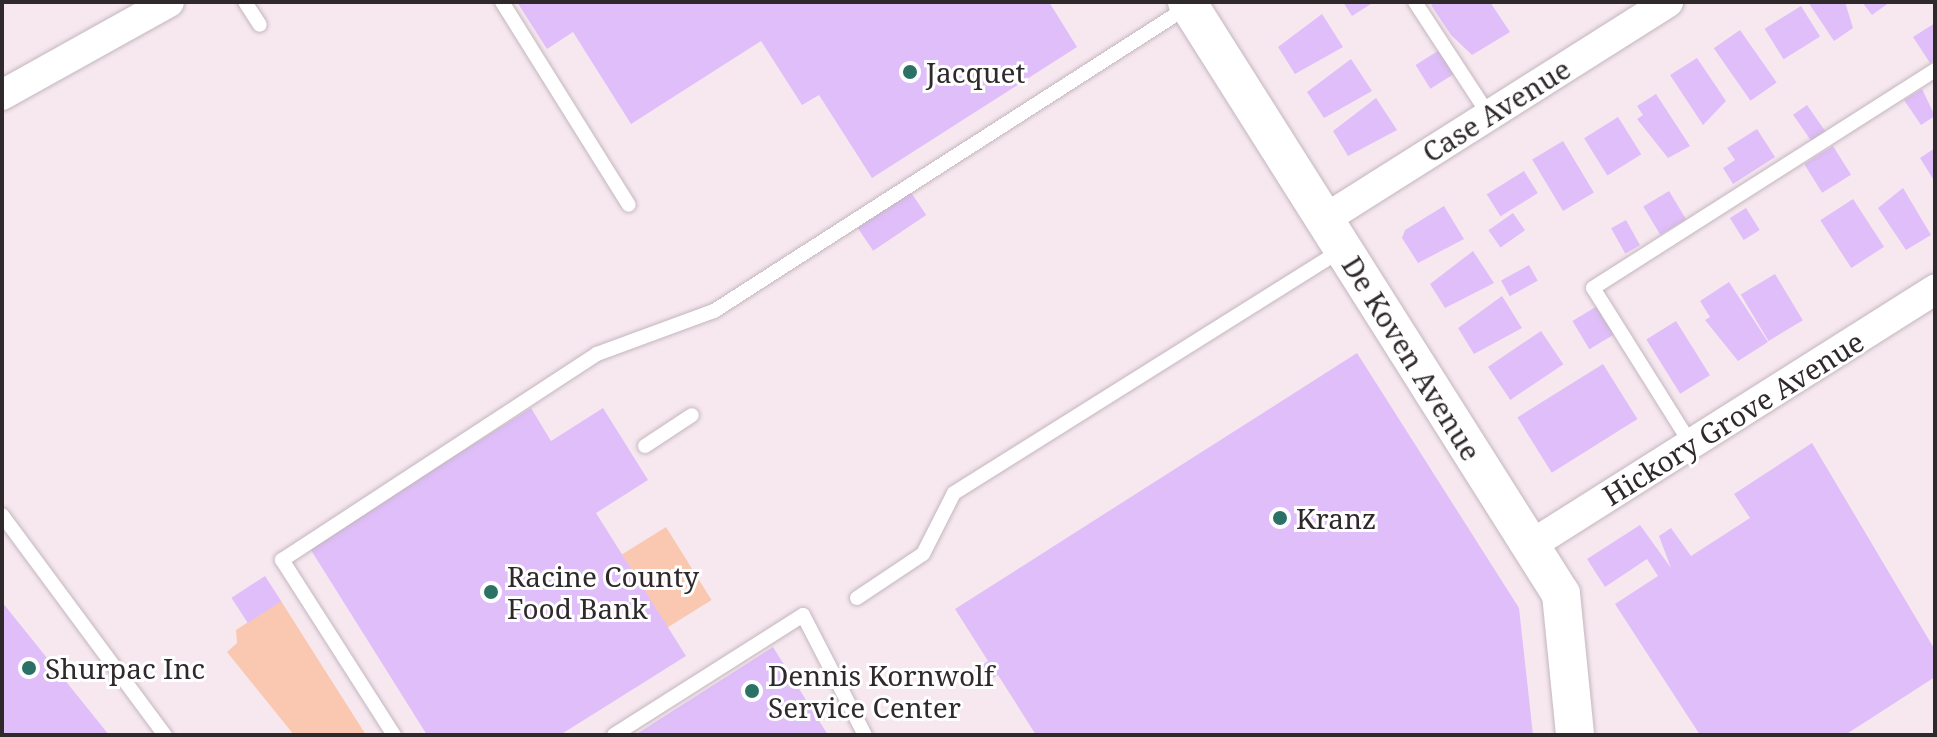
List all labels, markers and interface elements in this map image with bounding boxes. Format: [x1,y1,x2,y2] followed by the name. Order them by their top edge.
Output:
[1416,51,1576,169] street label: Case Avenue
[926,55,1025,89] place label: Jacquet
[901,63,919,81] marker: Jacquet
[1336,250,1488,466] street label: De Koven Avenue
[1596,324,1870,512] street label: Hickory Grove Avenue
[1296,501,1376,535] place label: Kranz
[1271,509,1289,527] marker: Kranz
[507,559,699,625] place label: Racine County Food Bank
[482,583,500,601] marker: Racine County Food Bank
[45,651,205,685] place label: Shurpac Inc
[768,658,994,724] place label: Dennis Kornwolf Service Center
[20,659,38,677] marker: Shurpac Inc
[743,682,761,700] marker: Dennis Kornwolf Service Center

